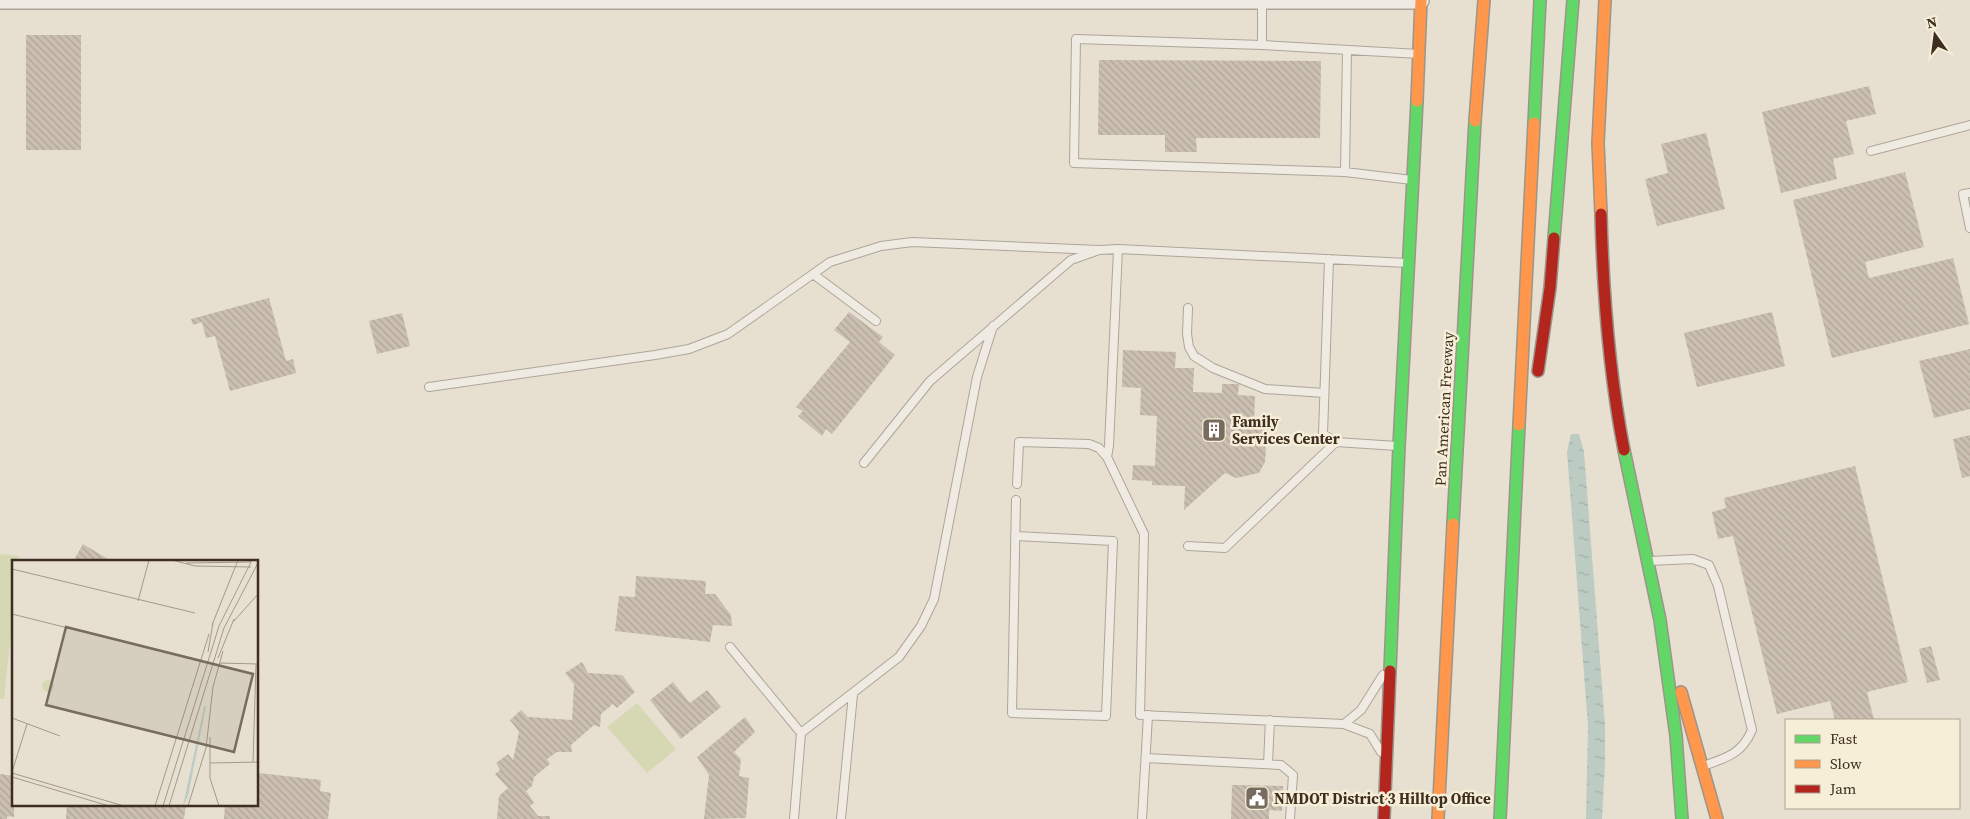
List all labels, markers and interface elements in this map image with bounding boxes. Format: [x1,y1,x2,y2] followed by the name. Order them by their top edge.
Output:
[1910,10,1960,60] north arrow
[1924,11,1939,33] text: N
[1429,331,1459,487] street label: Pan American Freeway
[1232,411,1340,449] place label: Family Services Center
[1201,417,1227,443] building icon: Family Services Center
[12,560,259,806] inset map
[1785,719,1960,809] legend
[1830,728,1857,749] text: Fast
[1830,753,1862,774] text: Slow
[1829,778,1857,799] text: Jam
[1244,785,1270,811] public building icon: NMDOT District 3 Hilltop Office
[1274,788,1491,809] place label: NMDOT District 3 Hilltop Office

